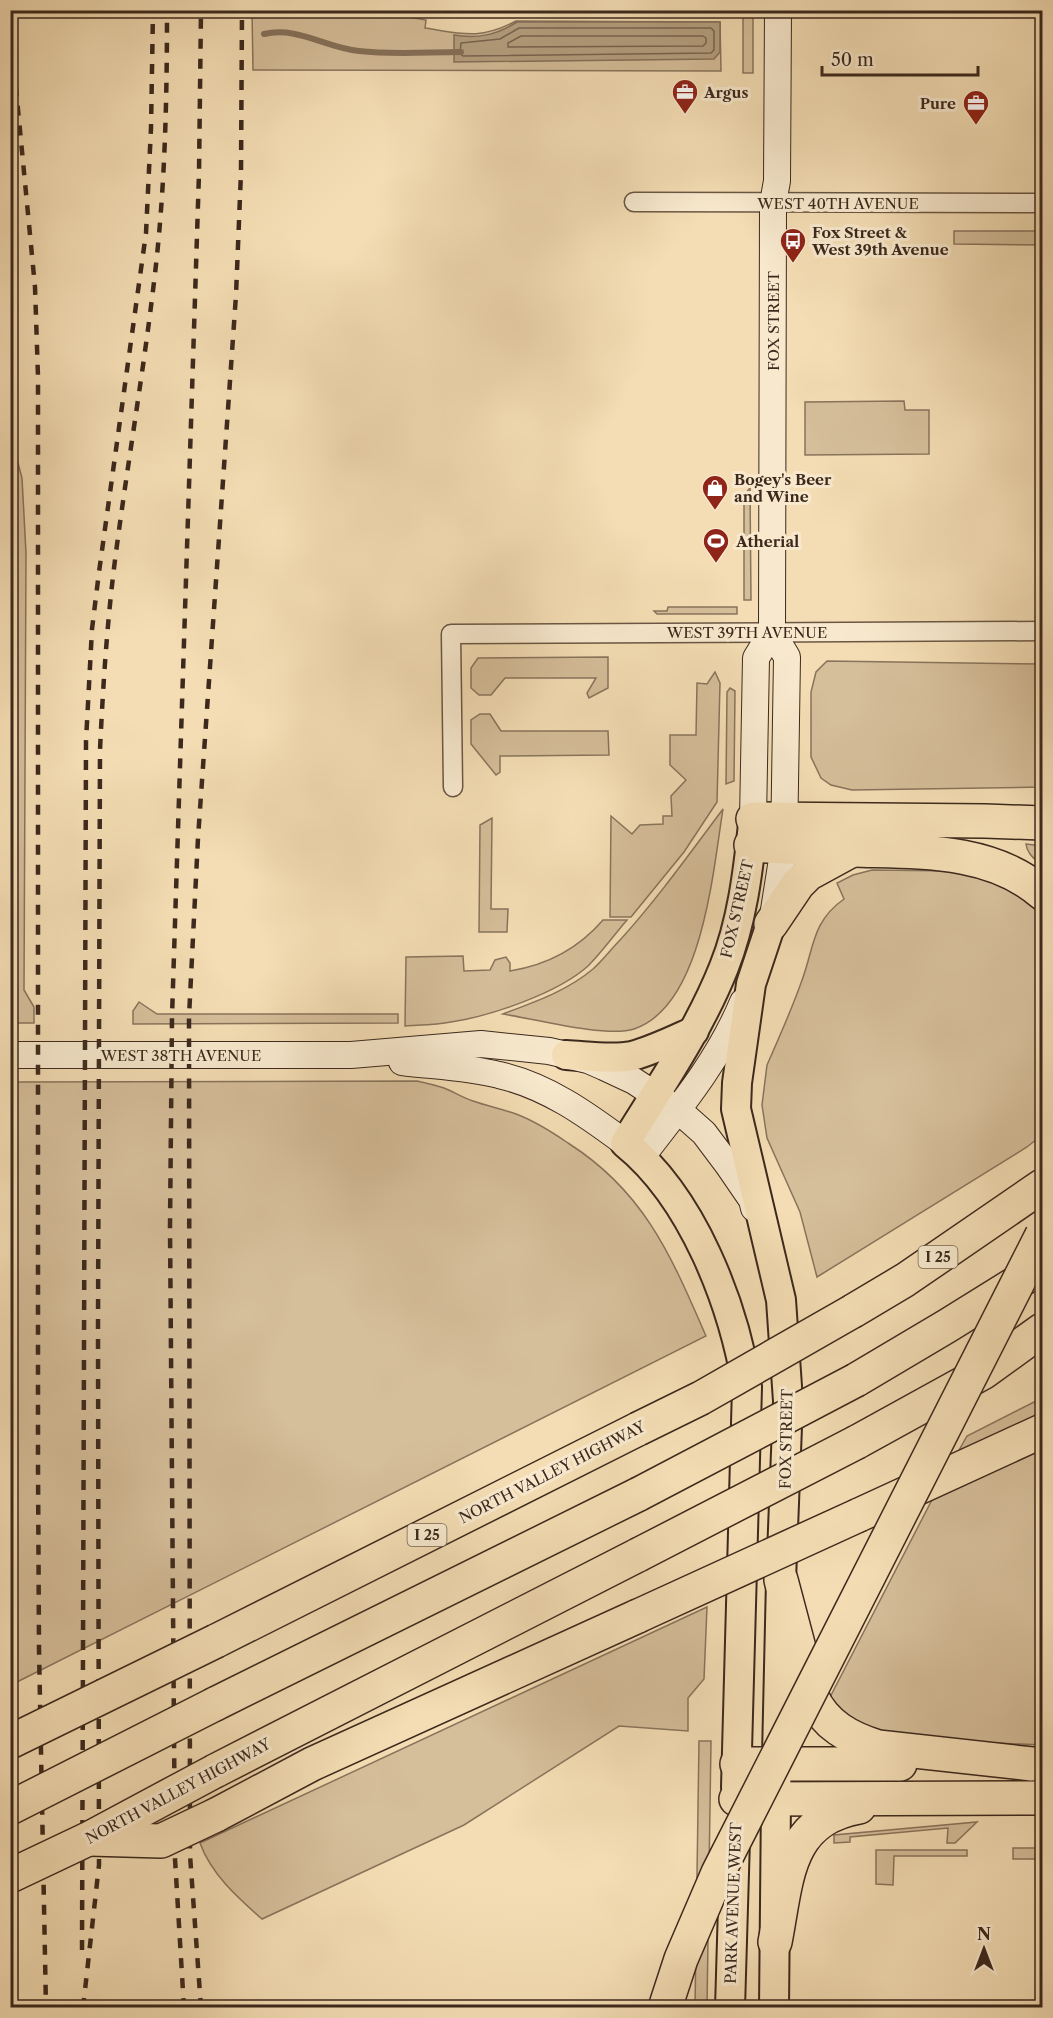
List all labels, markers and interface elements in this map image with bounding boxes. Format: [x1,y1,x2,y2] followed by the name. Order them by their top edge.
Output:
[822,39,978,77] scale bar
[831,49,874,71] text: 50 m
[670,77,700,115] office icon: Argus
[703,83,748,102] place label: Argus
[961,88,991,126] office icon: Pure
[920,94,956,113] place label: Pure
[756,194,919,213] street label: WEST 40TH AVENUE
[811,223,949,259] place label: Fox Street & West 39th Avenue
[778,226,808,264] bus stop icon: Fox Street & West 39th Avenue
[764,270,783,371] street label: FOX STREET
[734,470,832,506] place label: Bogey's Beer and Wine
[700,473,730,511] shop icon: Bogey's Beer and Wine
[701,526,731,564] sports icon: Atherial
[735,532,799,551] place label: Atherial
[666,623,827,642] street label: WEST 39TH AVENUE
[716,857,758,960] street label: FOX STREET
[100,1046,261,1065] street label: WEST 38TH AVENUE
[918,1246,958,1268] road number: I 25
[776,1388,796,1489] street label: FOX STREET
[456,1416,649,1527] street label: NORTH VALLEY HIGHWAY
[408,1524,446,1546] road number: I 25
[82,1734,274,1848] street label: NORTH VALLEY HIGHWAY
[721,1821,745,1984] street label: PARK AVENUE WEST
[954,1919,1014,1979] north arrow
[977,1924,991,1944] text: N

